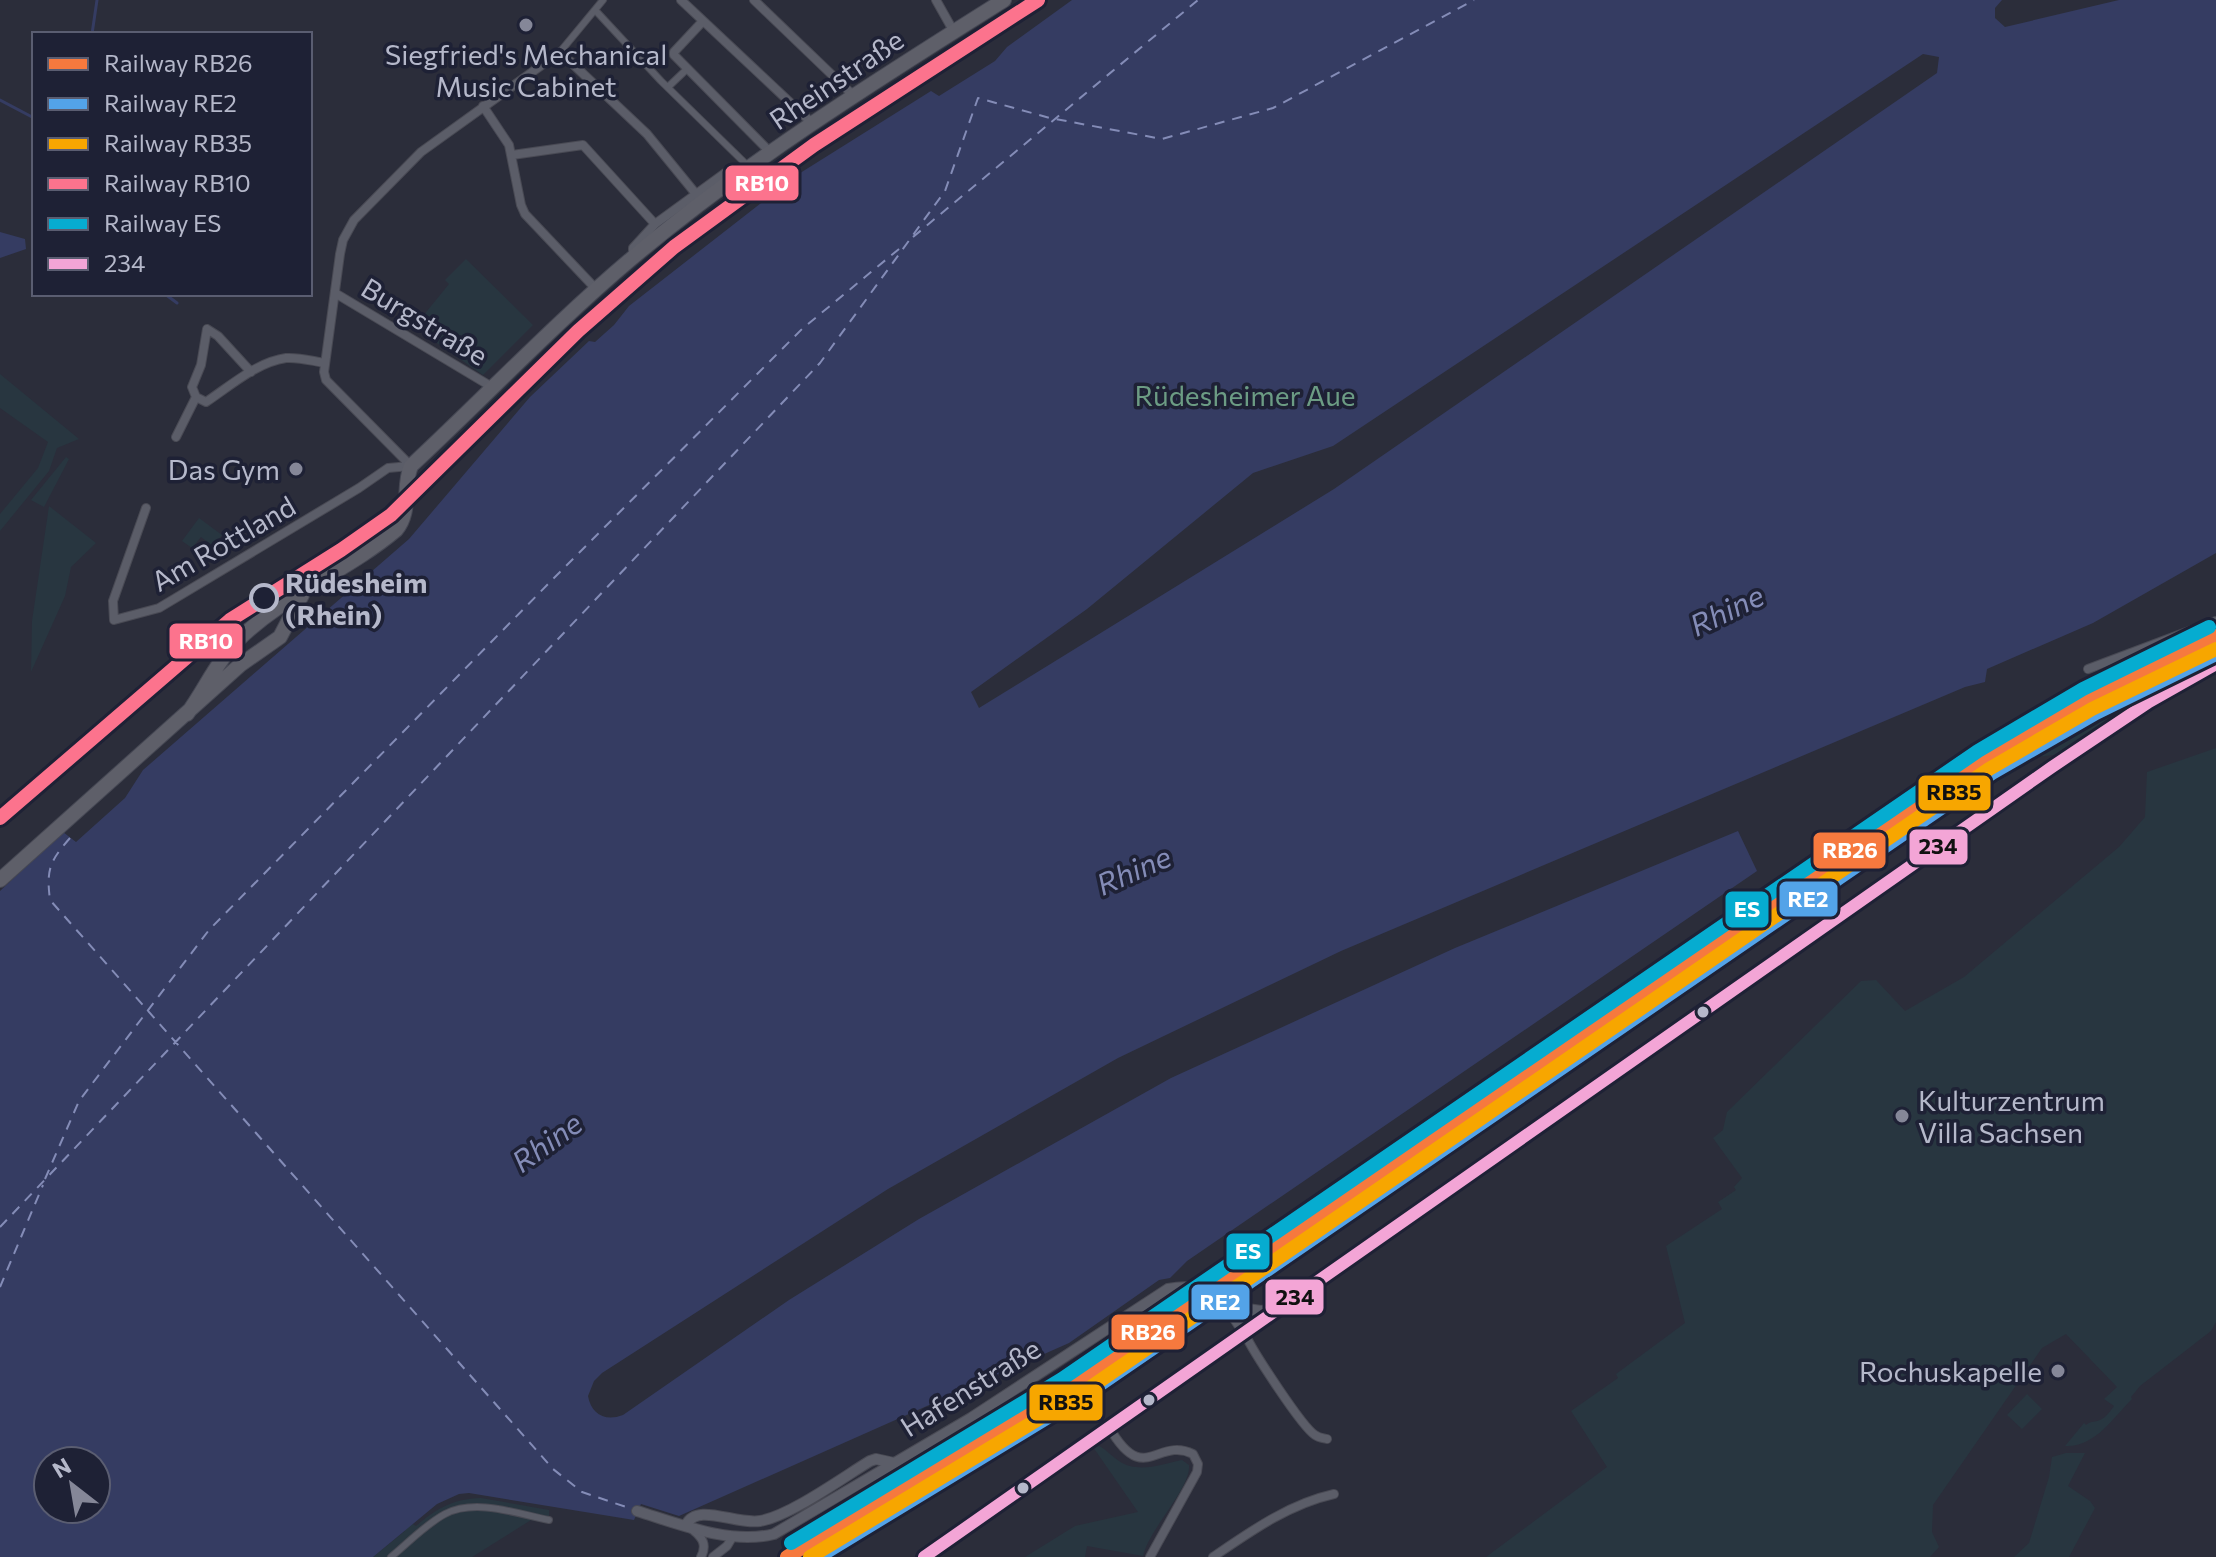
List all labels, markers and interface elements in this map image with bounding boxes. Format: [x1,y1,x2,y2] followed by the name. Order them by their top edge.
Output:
[517,16,535,34] marker: Siegfried's Mechanical Music Cabinet
[763,22,909,136] street label: Rheinstraße
[32,32,312,296] legend
[385,37,667,103] place label: Siegfried's Mechanical Music Cabinet
[104,48,252,77] text: Railway RB26
[104,88,237,117] text: Railway RE2
[104,128,252,157] text: Railway RB35
[724,164,800,202] line badge: RB10
[104,168,251,197] text: Railway RB10
[735,169,789,196] text: RB10
[104,208,221,237] text: Railway ES
[104,248,145,277] text: 234
[356,270,494,372] street label: Burgstraße
[1134,378,1356,412] park label: Rüdesheimer Aue
[168,452,280,486] place label: Das Gym
[287,460,305,478] marker: Das Gym
[145,488,301,598] street label: Am Rottland
[285,565,427,631] place label: Rüdesheim (Rhein)
[1683,575,1769,643] water label: Rhine
[250,584,278,612] marker: Rüdesheim (Rhein)
[168,622,244,660] line badge: RB10
[179,627,233,654] text: RB10
[1917,774,1992,812] line badge: RB35
[1926,778,1982,805] text: RB35
[1908,828,1969,866] line badge: 234
[1812,831,1887,870] line badge: RB26
[1919,832,1957,859] text: 234
[1090,836,1176,902] water label: Rhine
[1822,836,1878,863] text: RB26
[1778,880,1839,918] line badge: RE2
[1788,885,1828,912] text: RE2
[1724,890,1770,929] line badge: ES
[1734,895,1760,922] text: ES
[1695,1004,1711,1020] unlabelled marker
[1918,1083,2105,1149] place label: Kulturzentrum Villa Sachsen
[504,1103,589,1179] water label: Rhine
[1893,1107,1911,1125] marker: Kulturzentrum Villa Sachsen
[1225,1232,1271,1271] line badge: ES
[1235,1237,1261,1264] text: ES
[1264,1278,1325,1316] line badge: 234
[1190,1283,1251,1321] line badge: RE2
[1276,1283,1314,1310] text: 234
[1200,1288,1240,1315] text: RE2
[1110,1313,1186,1351] line badge: RB26
[1120,1318,1176,1345] text: RB26
[894,1331,1046,1443] street label: Hafenstraße
[1859,1354,2042,1388] place label: Rochuskapelle
[2049,1362,2067,1380] marker: Rochuskapelle
[1028,1383,1104,1422] line badge: RB35
[1038,1388,1094,1415] text: RB35
[1141,1392,1157,1408] unlabelled marker
[32,1445,112,1525] north arrow
[47,1452,75,1483] text: N
[1015,1480,1031,1496] unlabelled marker

